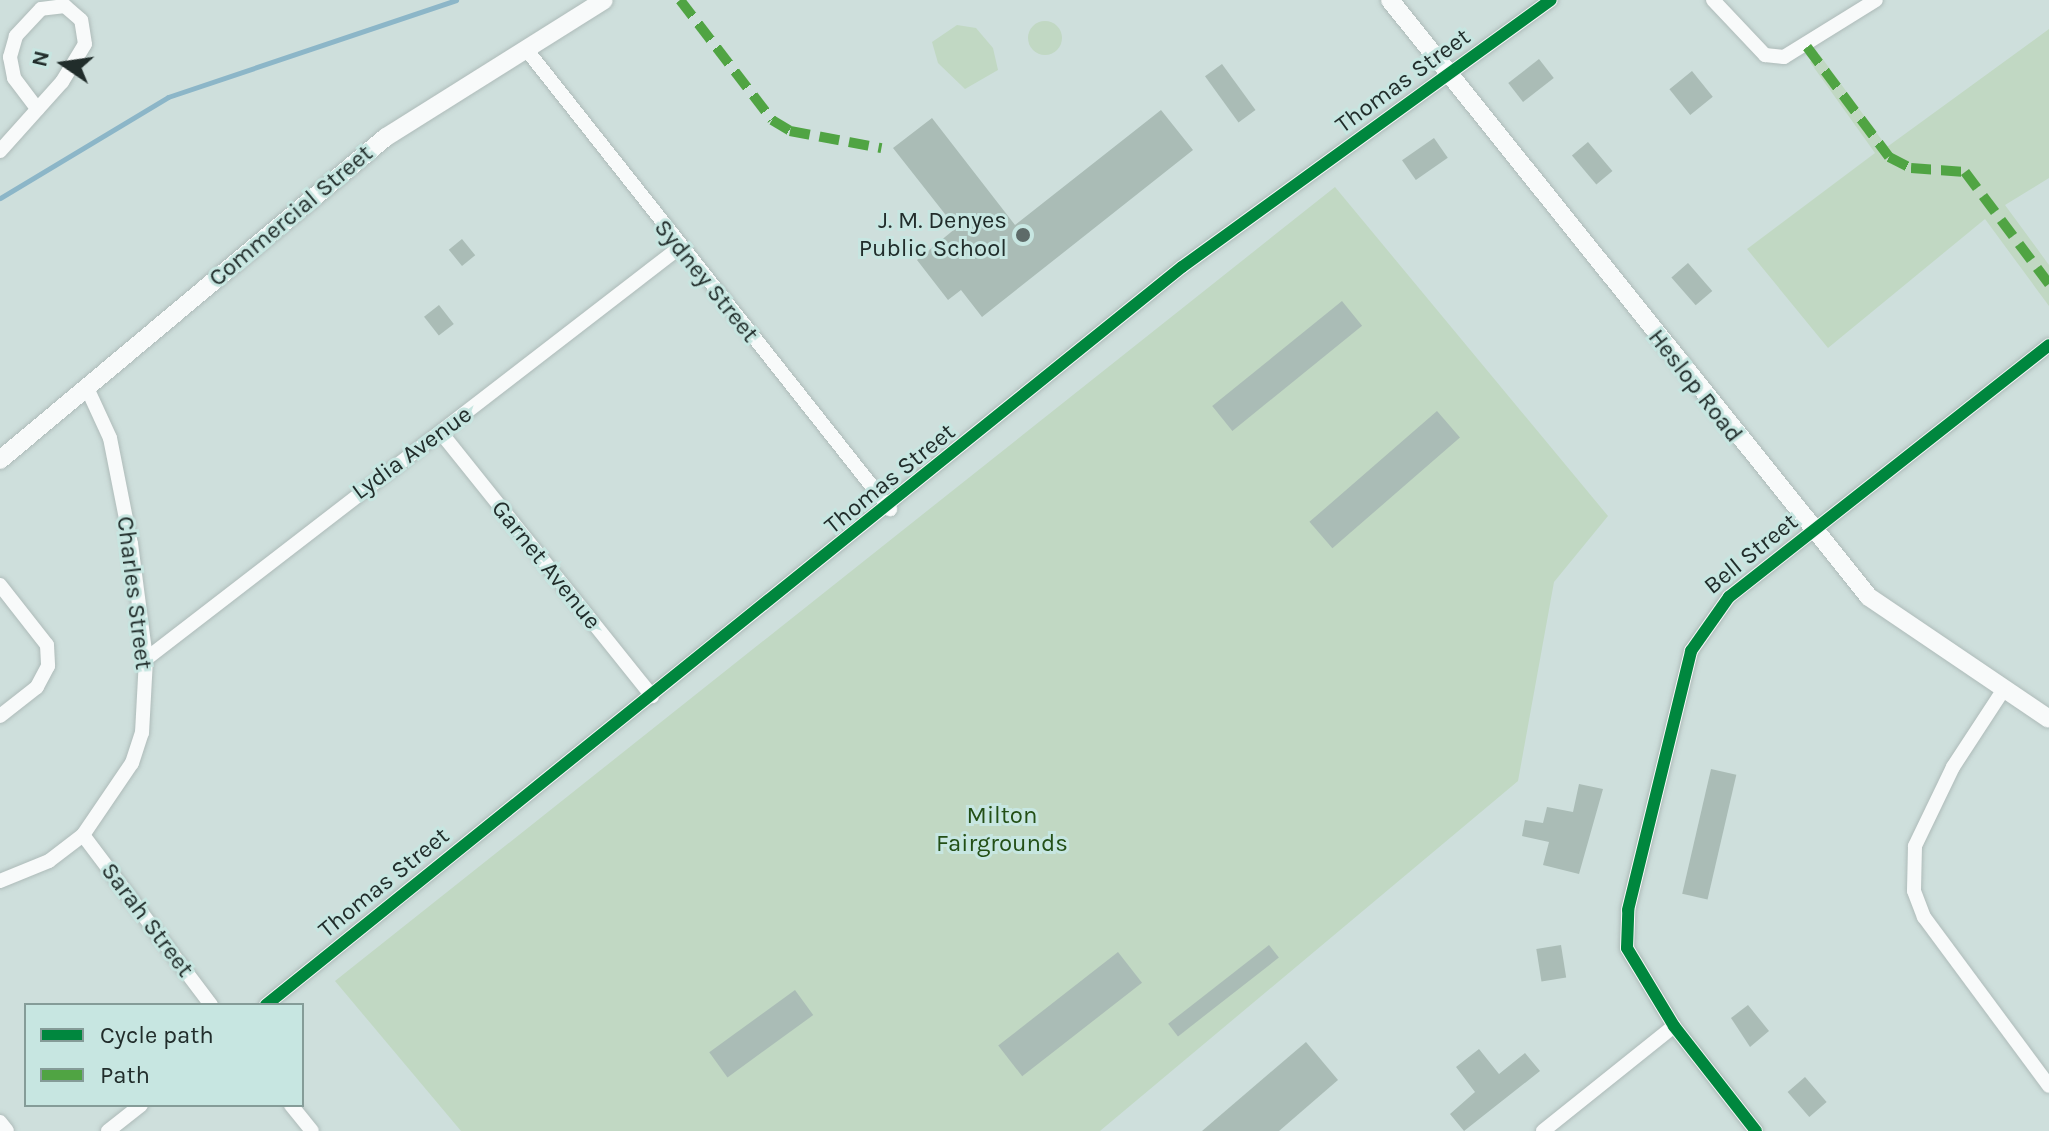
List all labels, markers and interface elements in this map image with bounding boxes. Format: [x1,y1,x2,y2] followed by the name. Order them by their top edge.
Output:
[1330,22,1476,140] street label: Thomas Street
[24,24,104,104] north arrow
[26,48,55,69] text: N
[203,139,379,293] street label: Commercial Street
[859,207,1007,263] place label: J. M. Denyes Public School
[648,214,764,348] street label: Sydney Street
[1014,226,1032,244] marker: J. M. Denyes Public School
[1642,324,1748,448] street label: Heslop Road
[347,400,477,506] street label: Lydia Avenue
[819,418,961,540] street label: Thomas Street
[485,495,607,635] street label: Garnet Avenue
[1698,507,1804,601] street label: Bell Street
[110,515,158,671] street label: Charles Street
[936,802,1068,858] park label: Milton Fairgrounds
[313,822,455,944] street label: Thomas Street
[95,857,199,983] street label: Sarah Street
[24,1003,304,1107] legend
[100,1021,214,1049] text: Cycle path
[100,1061,150,1089] text: Path

